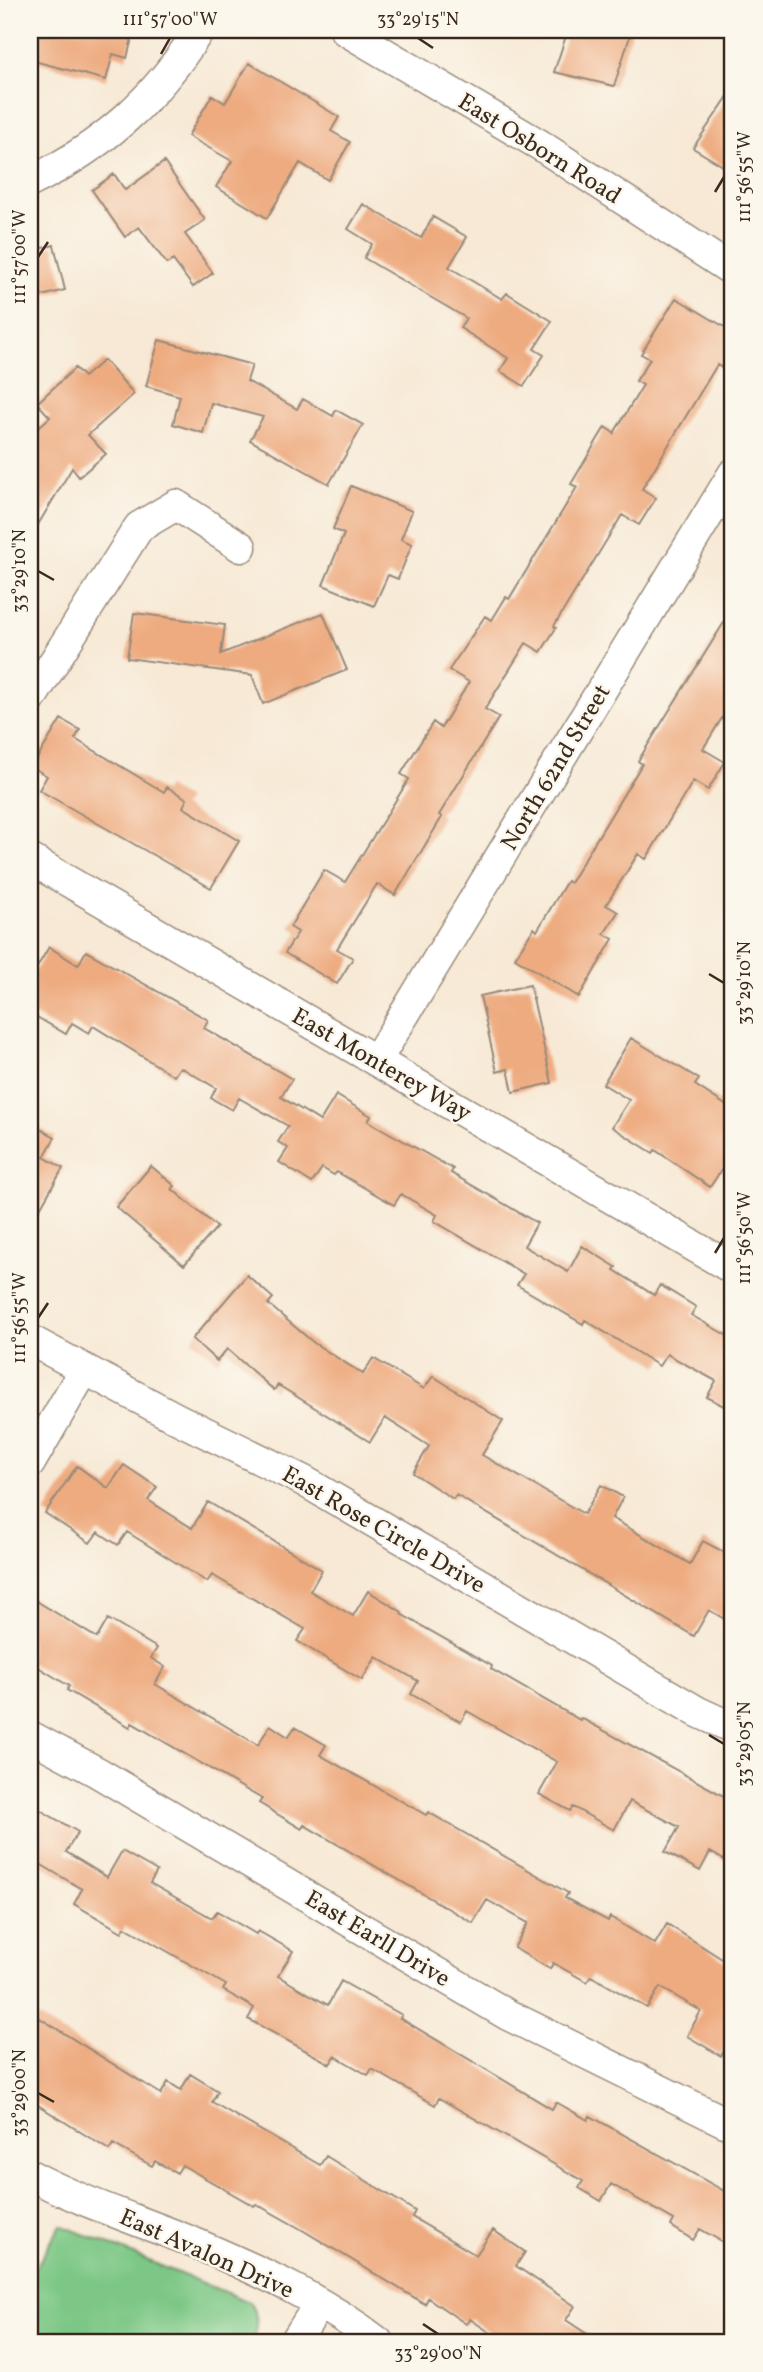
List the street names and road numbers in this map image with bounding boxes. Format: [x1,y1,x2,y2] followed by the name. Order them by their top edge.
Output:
[451,86,627,214] street label: East Osborn Road
[494,678,620,858] street label: North 62nd Street
[285,1000,477,1131] street label: East Monterey Way
[275,1458,491,1603] street label: East Rose Circle Drive
[298,1883,456,1997] street label: East Earll Drive
[114,2201,299,2309] street label: East Avalon Drive

